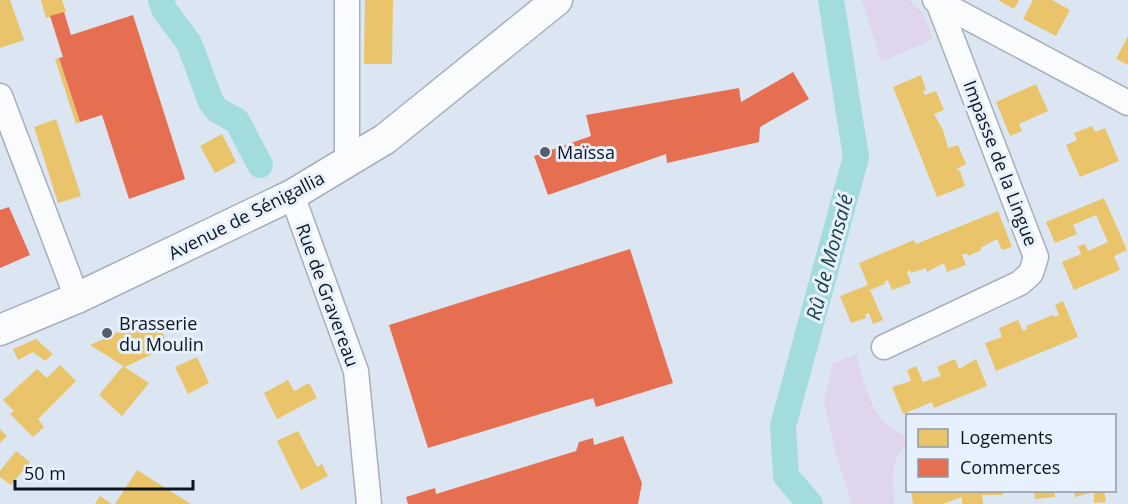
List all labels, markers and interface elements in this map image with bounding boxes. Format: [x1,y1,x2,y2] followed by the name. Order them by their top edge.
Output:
[958,77,1044,249] street label: Impasse de la Lingue
[557,140,615,164] place label: Maïssa
[538,145,552,159] marker: Maïssa
[164,165,328,265] street label: Avenue de Sénigallia
[799,191,859,323] water label: Rû de Monsalé
[291,220,365,370] street label: Rue de Gravereau
[119,311,204,356] place label: Brasserie du Moulin
[100,326,114,340] marker: Brasserie du Moulin
[906,414,1116,492] legend
[960,425,1053,449] text: Logements
[15,453,194,491] scale bar
[960,455,1060,479] text: Commerces
[24,461,66,485] text: 50 m

